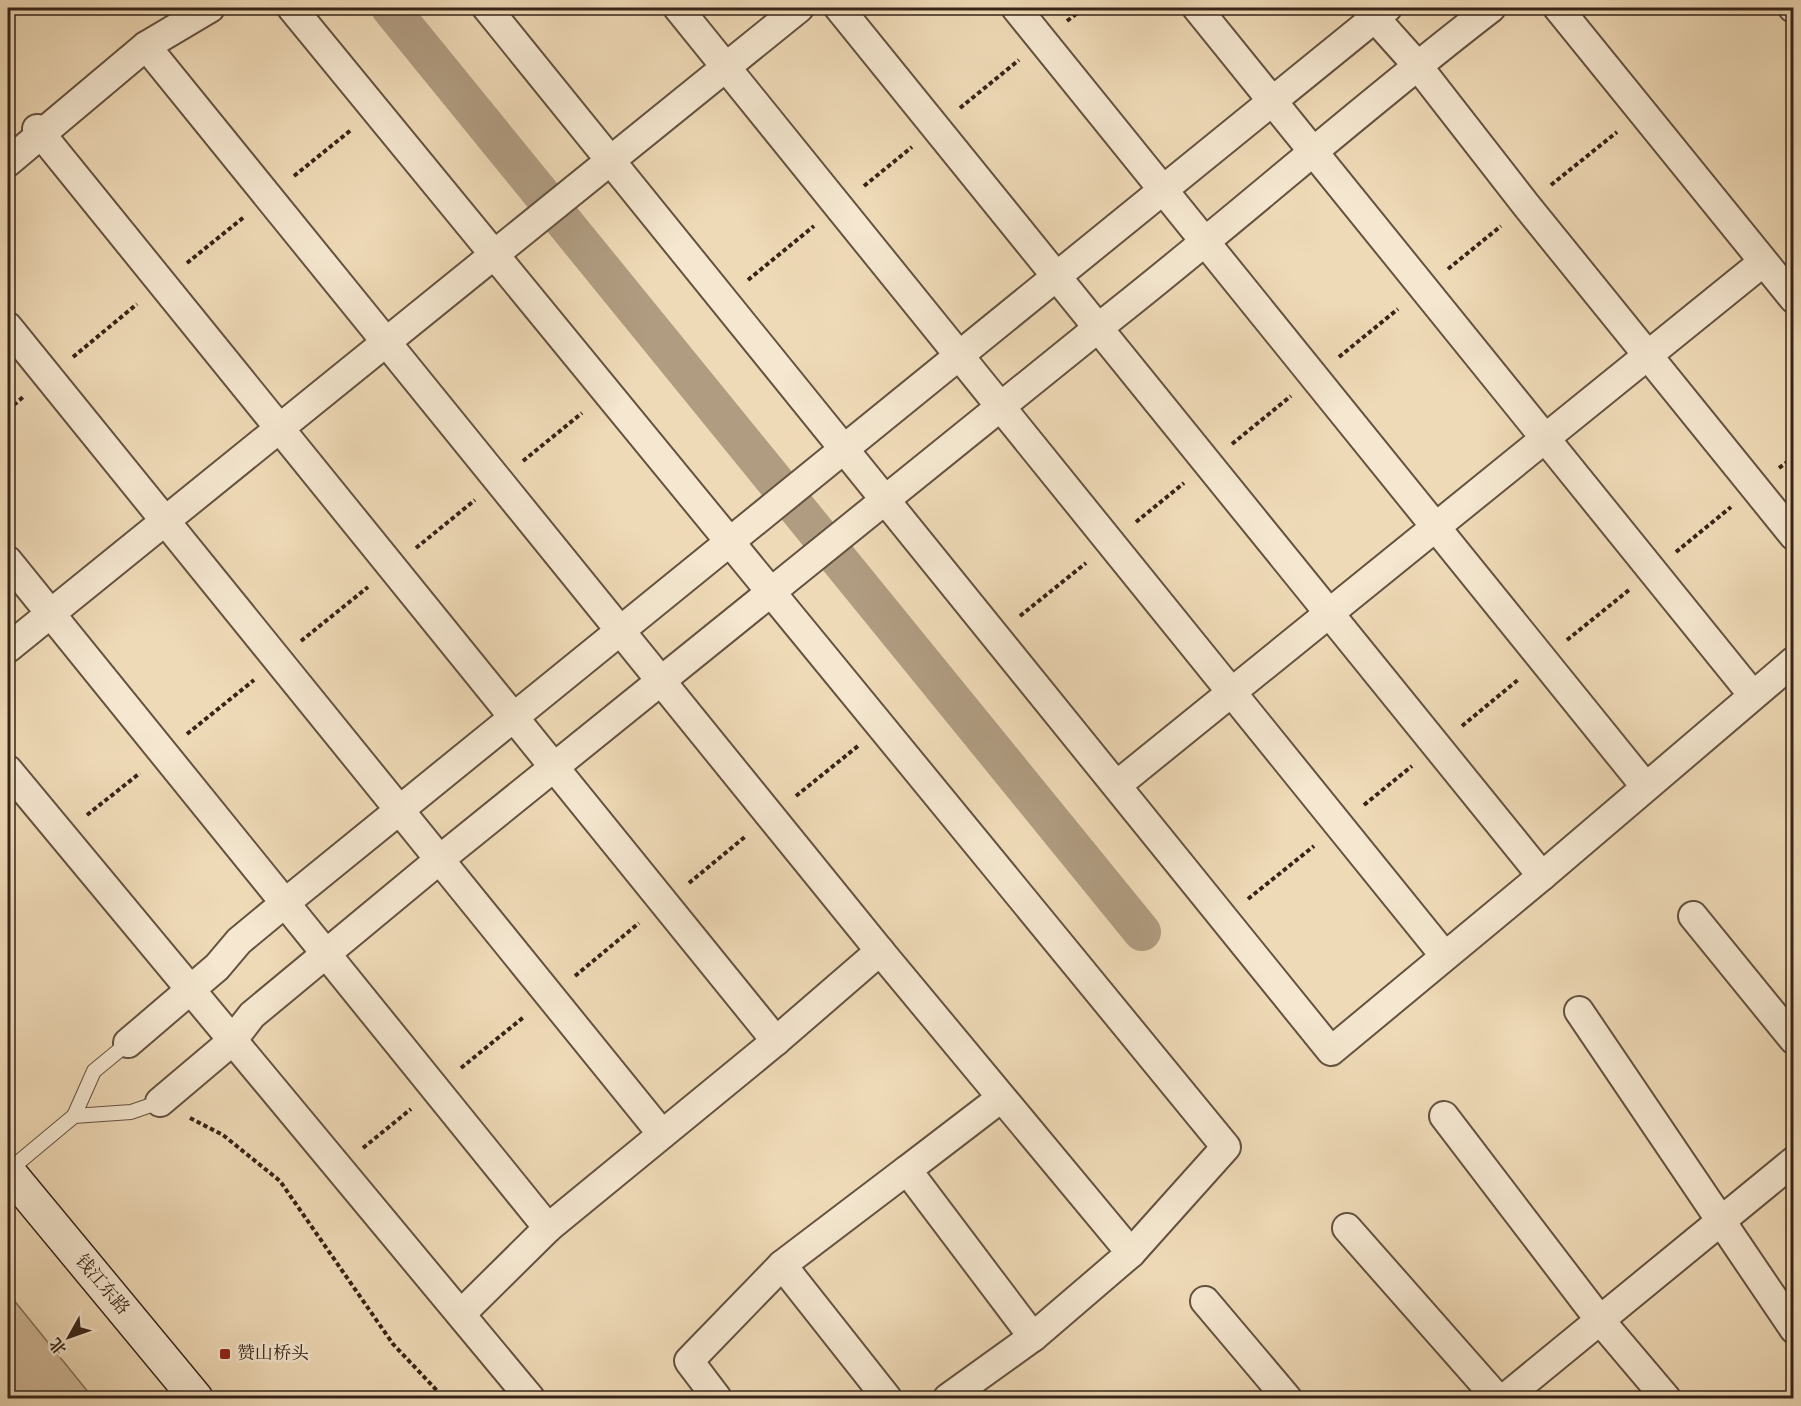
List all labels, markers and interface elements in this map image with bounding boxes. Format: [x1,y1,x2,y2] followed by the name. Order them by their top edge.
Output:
[72,1250,134,1318] street label: 钱江东路
[39,1307,99,1367] north arrow
[46,1334,70,1358] text: 北
[237,1343,309,1363] place label: 赞山桥头
[218,1347,232,1361] marker: 赞山桥头

